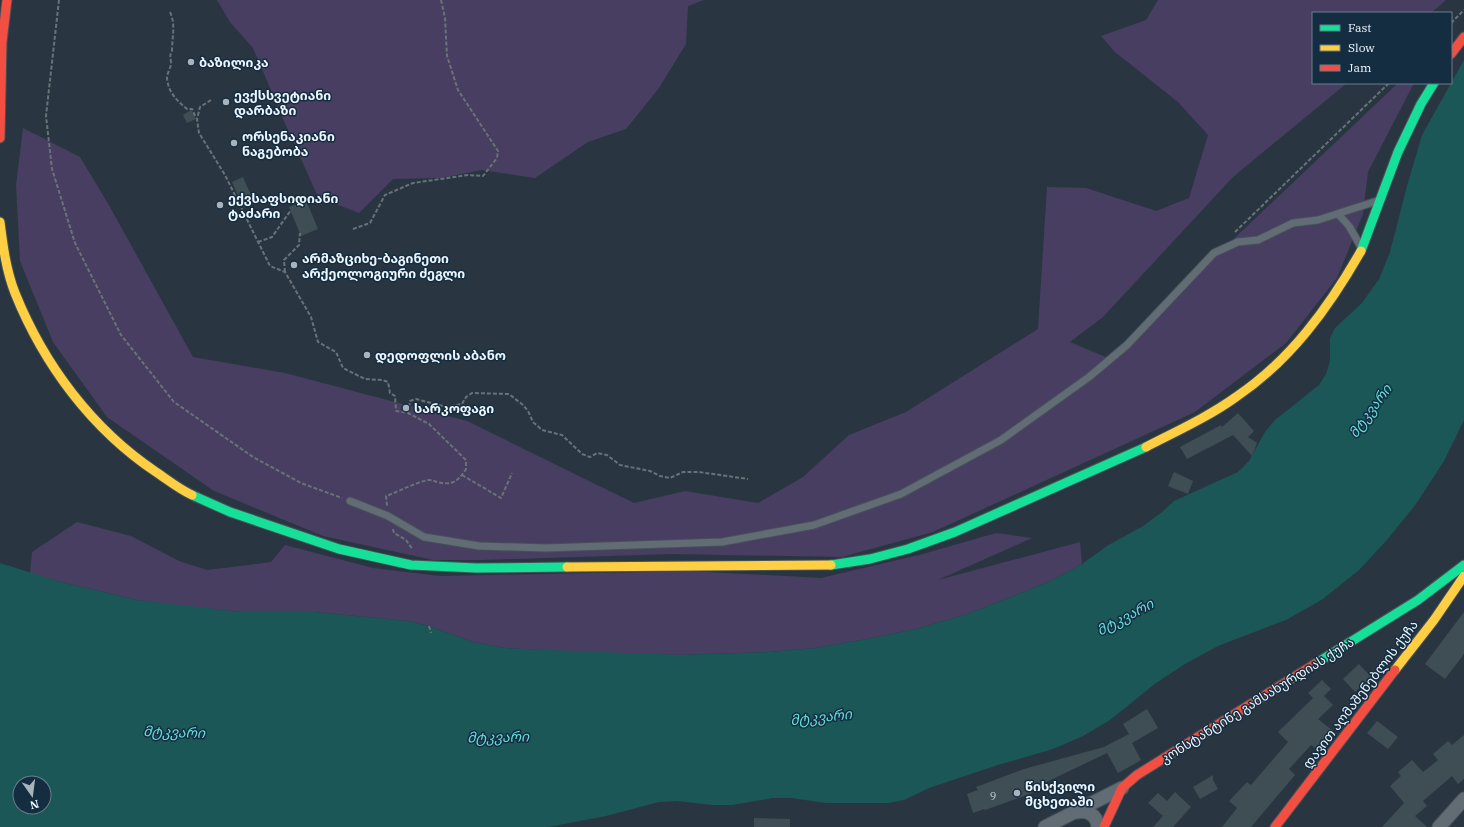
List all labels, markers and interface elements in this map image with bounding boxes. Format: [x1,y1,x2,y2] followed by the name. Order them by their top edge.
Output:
[1312,12,1452,84] legend
[1348,20,1372,35] text: Fast
[1348,40,1375,55] text: Slow
[199,54,269,71] place label: ბაზილიკა
[186,57,196,67] marker: ბაზილიკა
[1348,60,1372,75] text: Jam
[234,87,331,119] place label: ევქსსვეტიანი დარბაზი
[221,97,231,107] marker: ევქსსვეტიანი დარბაზი
[242,128,335,160] place label: ორსენაკიანი ნაგებობა
[229,138,239,148] marker: ორსენაკიანი ნაგებობა
[228,190,338,222] place label: ექვსაფსიდიანი ტაძარი
[215,200,225,210] marker: ექვსაფსიდიანი ტაძარი
[302,250,465,282] place label: არმაზციხე-ბაგინეთი არქეოლოგიური ძეგლი
[289,260,299,270] marker: არმაზციხე-ბაგინეთი არქეოლოგიური ძეგლი
[375,347,506,364] place label: დედოფლის აბანო
[362,350,372,360] marker: დედოფლის აბანო
[1345,380,1396,441] water label: მტკვარი
[414,400,494,417] place label: სარკოფაგი
[401,403,411,413] marker: სარკოფაგი
[1093,594,1157,639] water label: მტკვარი
[1299,617,1422,772] street label: დავით აღმაშენებლის ქუჩა
[1157,634,1357,767] street label: კონსტანტინე გამსახურდიას ქუჩა
[789,705,854,729] water label: მტკვარი
[143,722,206,742] water label: მტკვარი
[467,727,530,747] water label: მტკვარი
[12,775,52,815] north arrow
[1025,778,1095,810] place label: წისქვილი მცხეთაში
[1012,788,1022,798] marker: წისქვილი მცხეთაში
[990,789,996,803] house number: 9
[28,797,40,813] text: N

